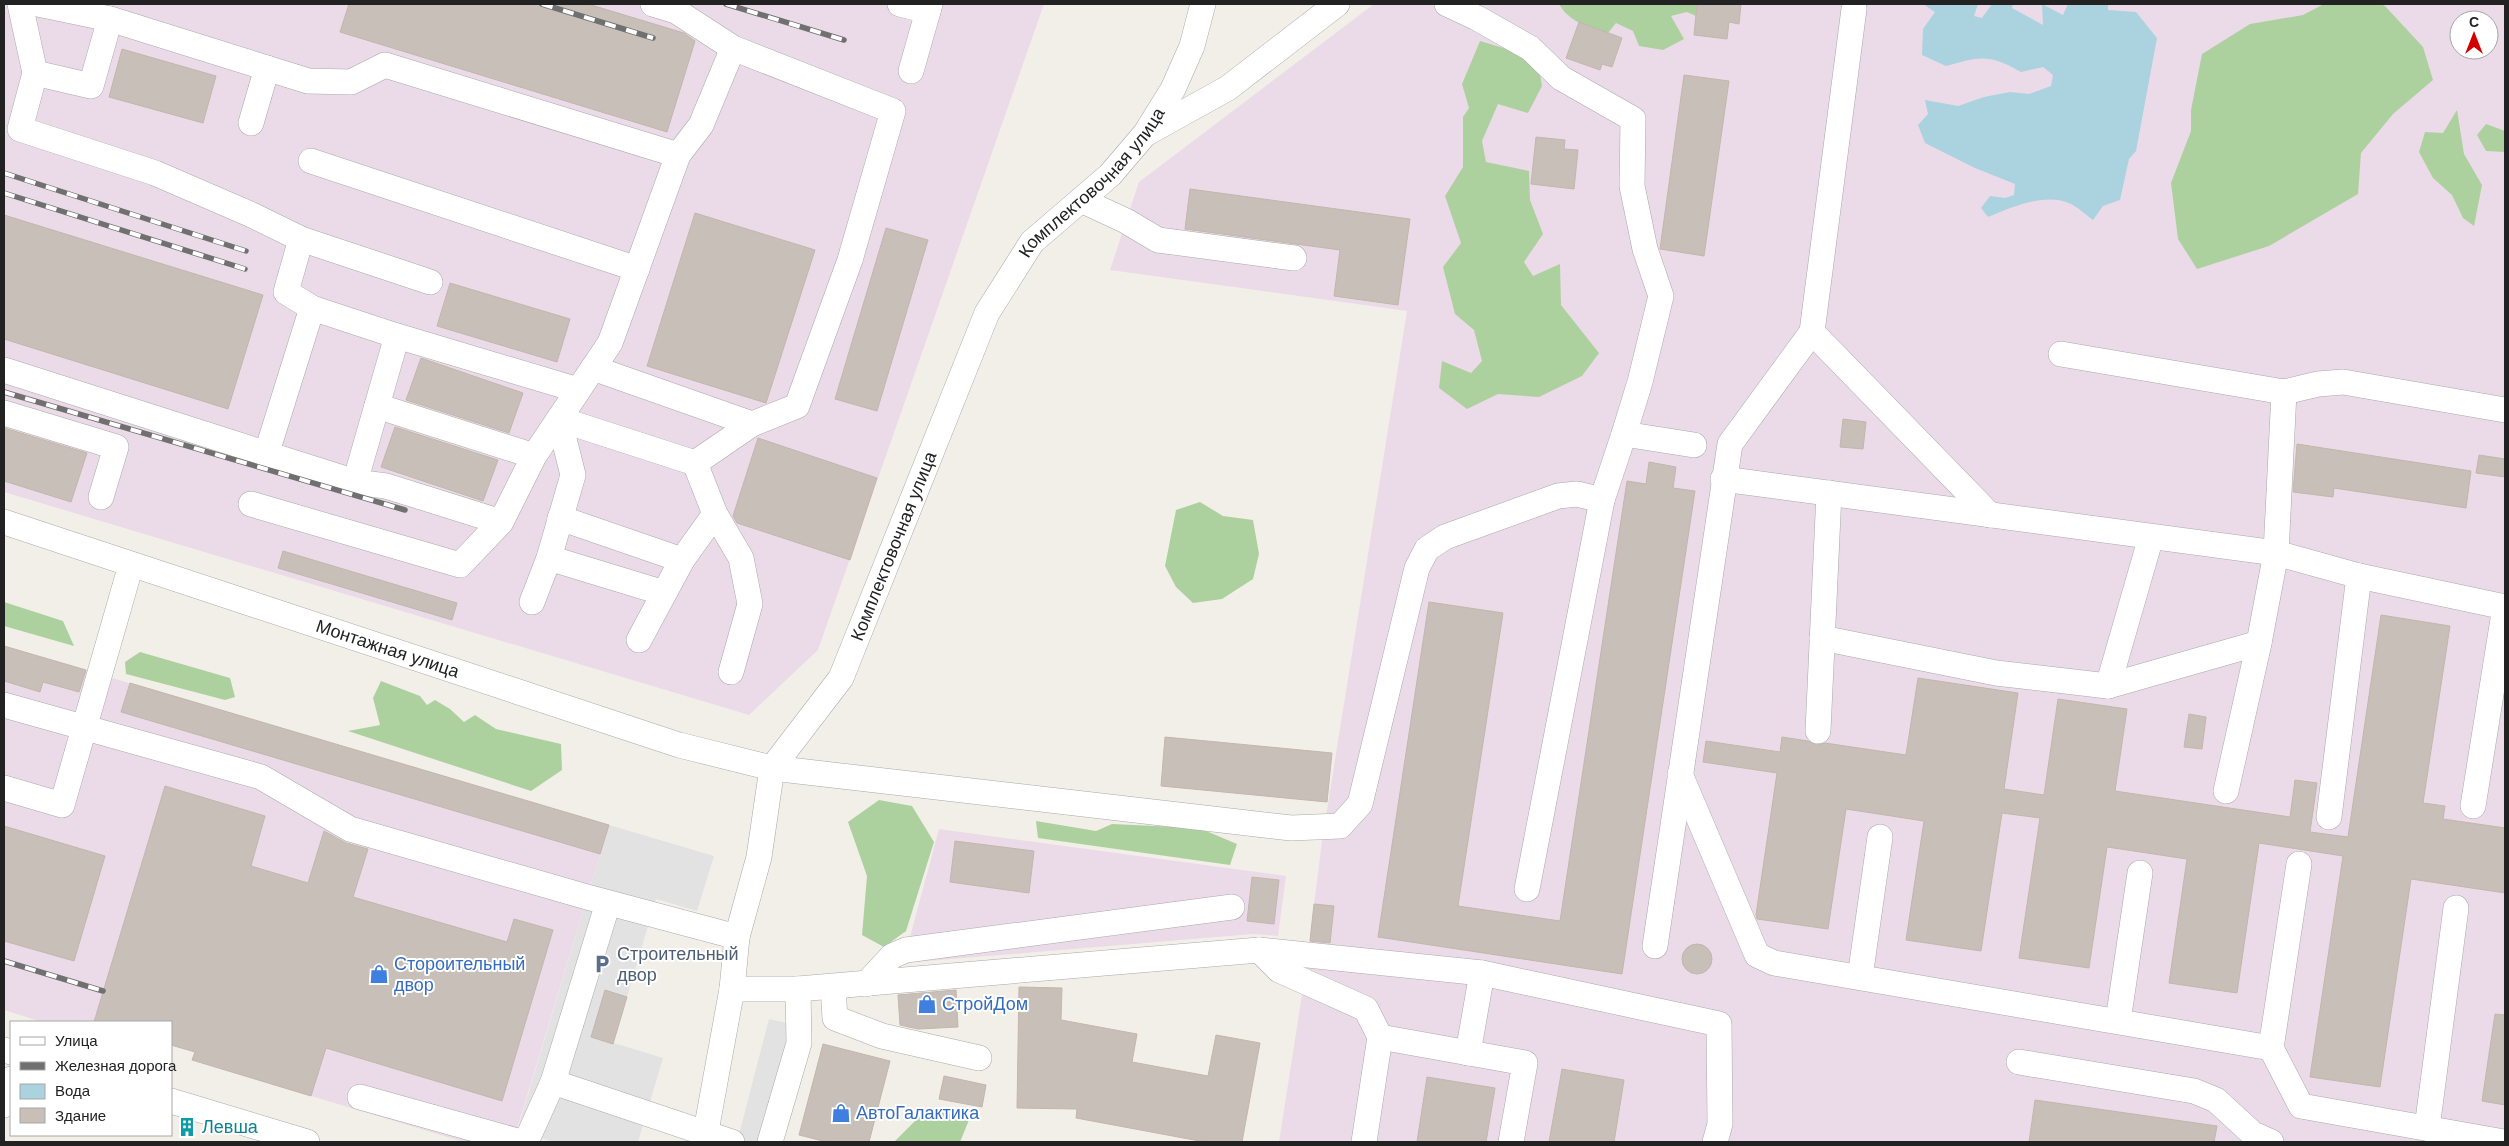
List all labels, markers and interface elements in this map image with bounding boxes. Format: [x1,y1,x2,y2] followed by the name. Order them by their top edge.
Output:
[2449,10,2499,60] north arrow
[2469,14,2479,30] text: С
[1015,103,1169,261] street label: Комплектовочная улица
[847,448,941,644] street label: Комплектовочная улица
[313,616,463,682] street label: Монтажная улица
[617,944,739,985] place label: Строительный двор
[591,953,613,975] parking icon: Строительный двор
[394,954,525,995] place label: Стороительный двор
[368,963,390,985] shop icon: Стороительный двор
[916,993,938,1015] shop icon: СтройДом
[942,994,1028,1014] place label: СтройДом
[10,1021,172,1136] legend
[55,1032,98,1049] text: Улица
[55,1057,177,1074] text: Железная дорога
[55,1082,91,1099] text: Вода
[830,1102,852,1124] shop icon: АвтоГалактика
[856,1103,980,1123] place label: АвтоГалактика
[55,1107,106,1124] text: Здание
[176,1116,198,1138] building icon: Левша
[202,1117,259,1137] place label: Левша

